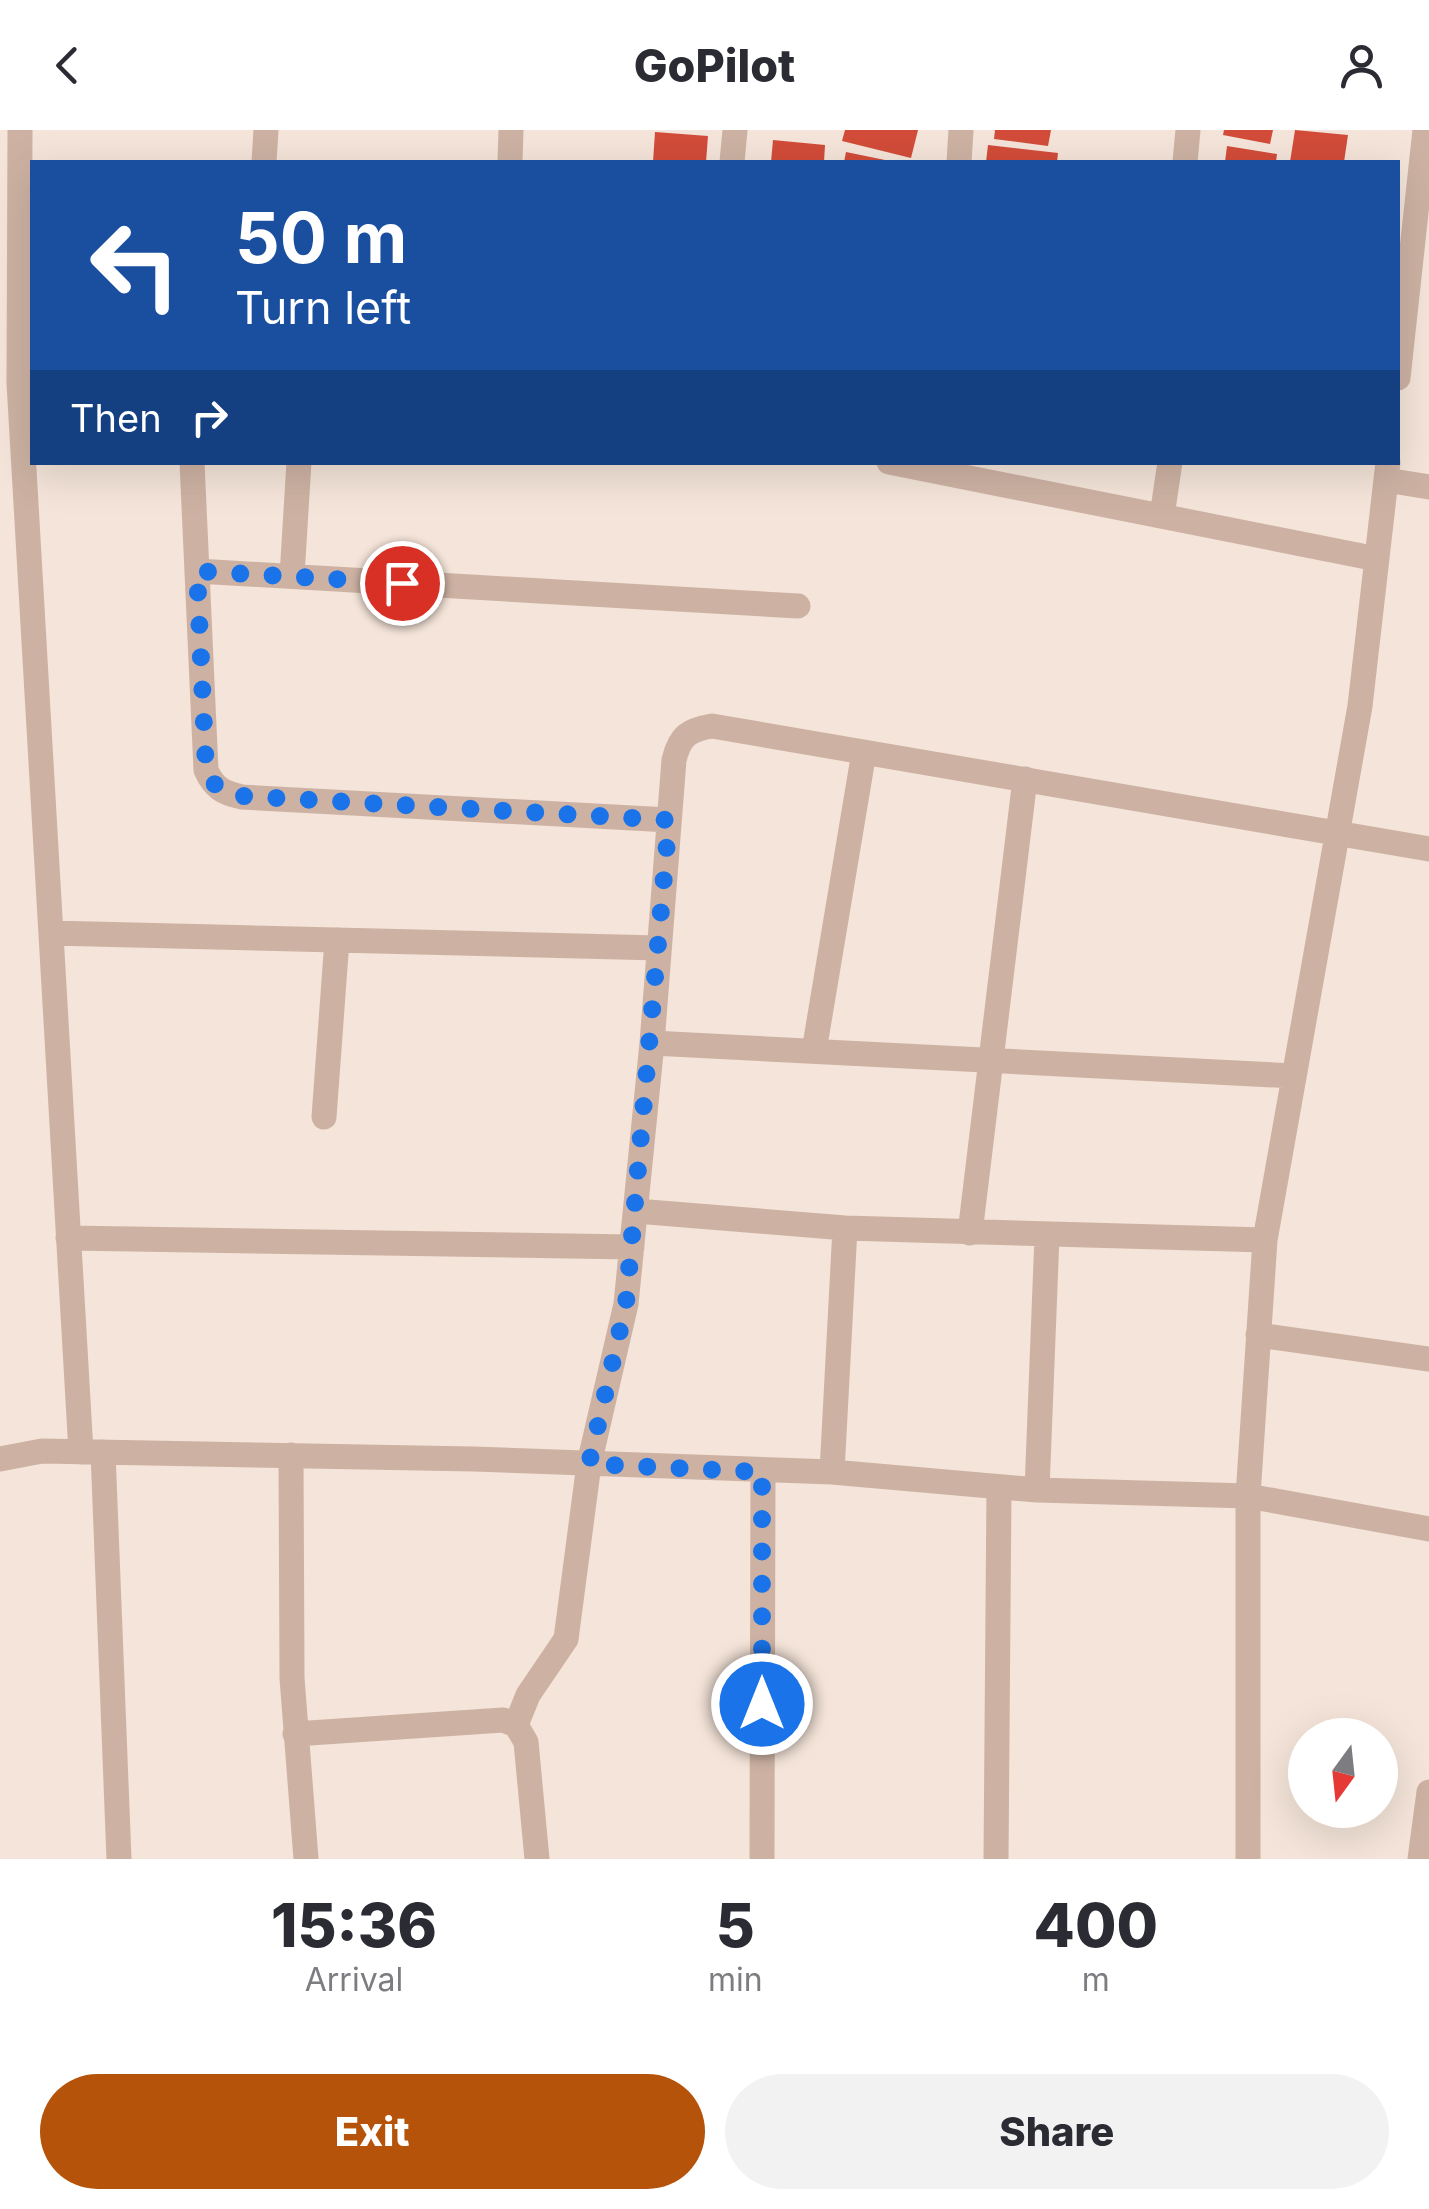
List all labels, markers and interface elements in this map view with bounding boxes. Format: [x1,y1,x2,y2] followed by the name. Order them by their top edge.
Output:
[40,38,95,93] icon: back
[634,38,795,93] text: GoPilot
[1334,38,1389,93] icon: person
[235,195,407,280] text: 50 m
[70,200,200,330] icon: left
[235,280,411,335] text: Turn left
[182,390,237,445] icon: right
[70,395,162,441] text: Then
[360,541,445,626] pin
[375,556,430,611] icon: arrive
[710,1652,814,1756] position arrow
[1288,1718,1398,1828] north arrow
[1288,1718,1398,1828] map controls
[271,1889,437,1961] text: 15:36
[716,1889,755,1961] text: 5
[1034,1889,1158,1961] text: 400
[305,1960,403,1999] text: Arrival
[708,1960,763,1999] text: min
[1082,1960,1110,1999] text: m
[40,2074,705,2189] button: Exit
[725,2074,1389,2189] button: Share

